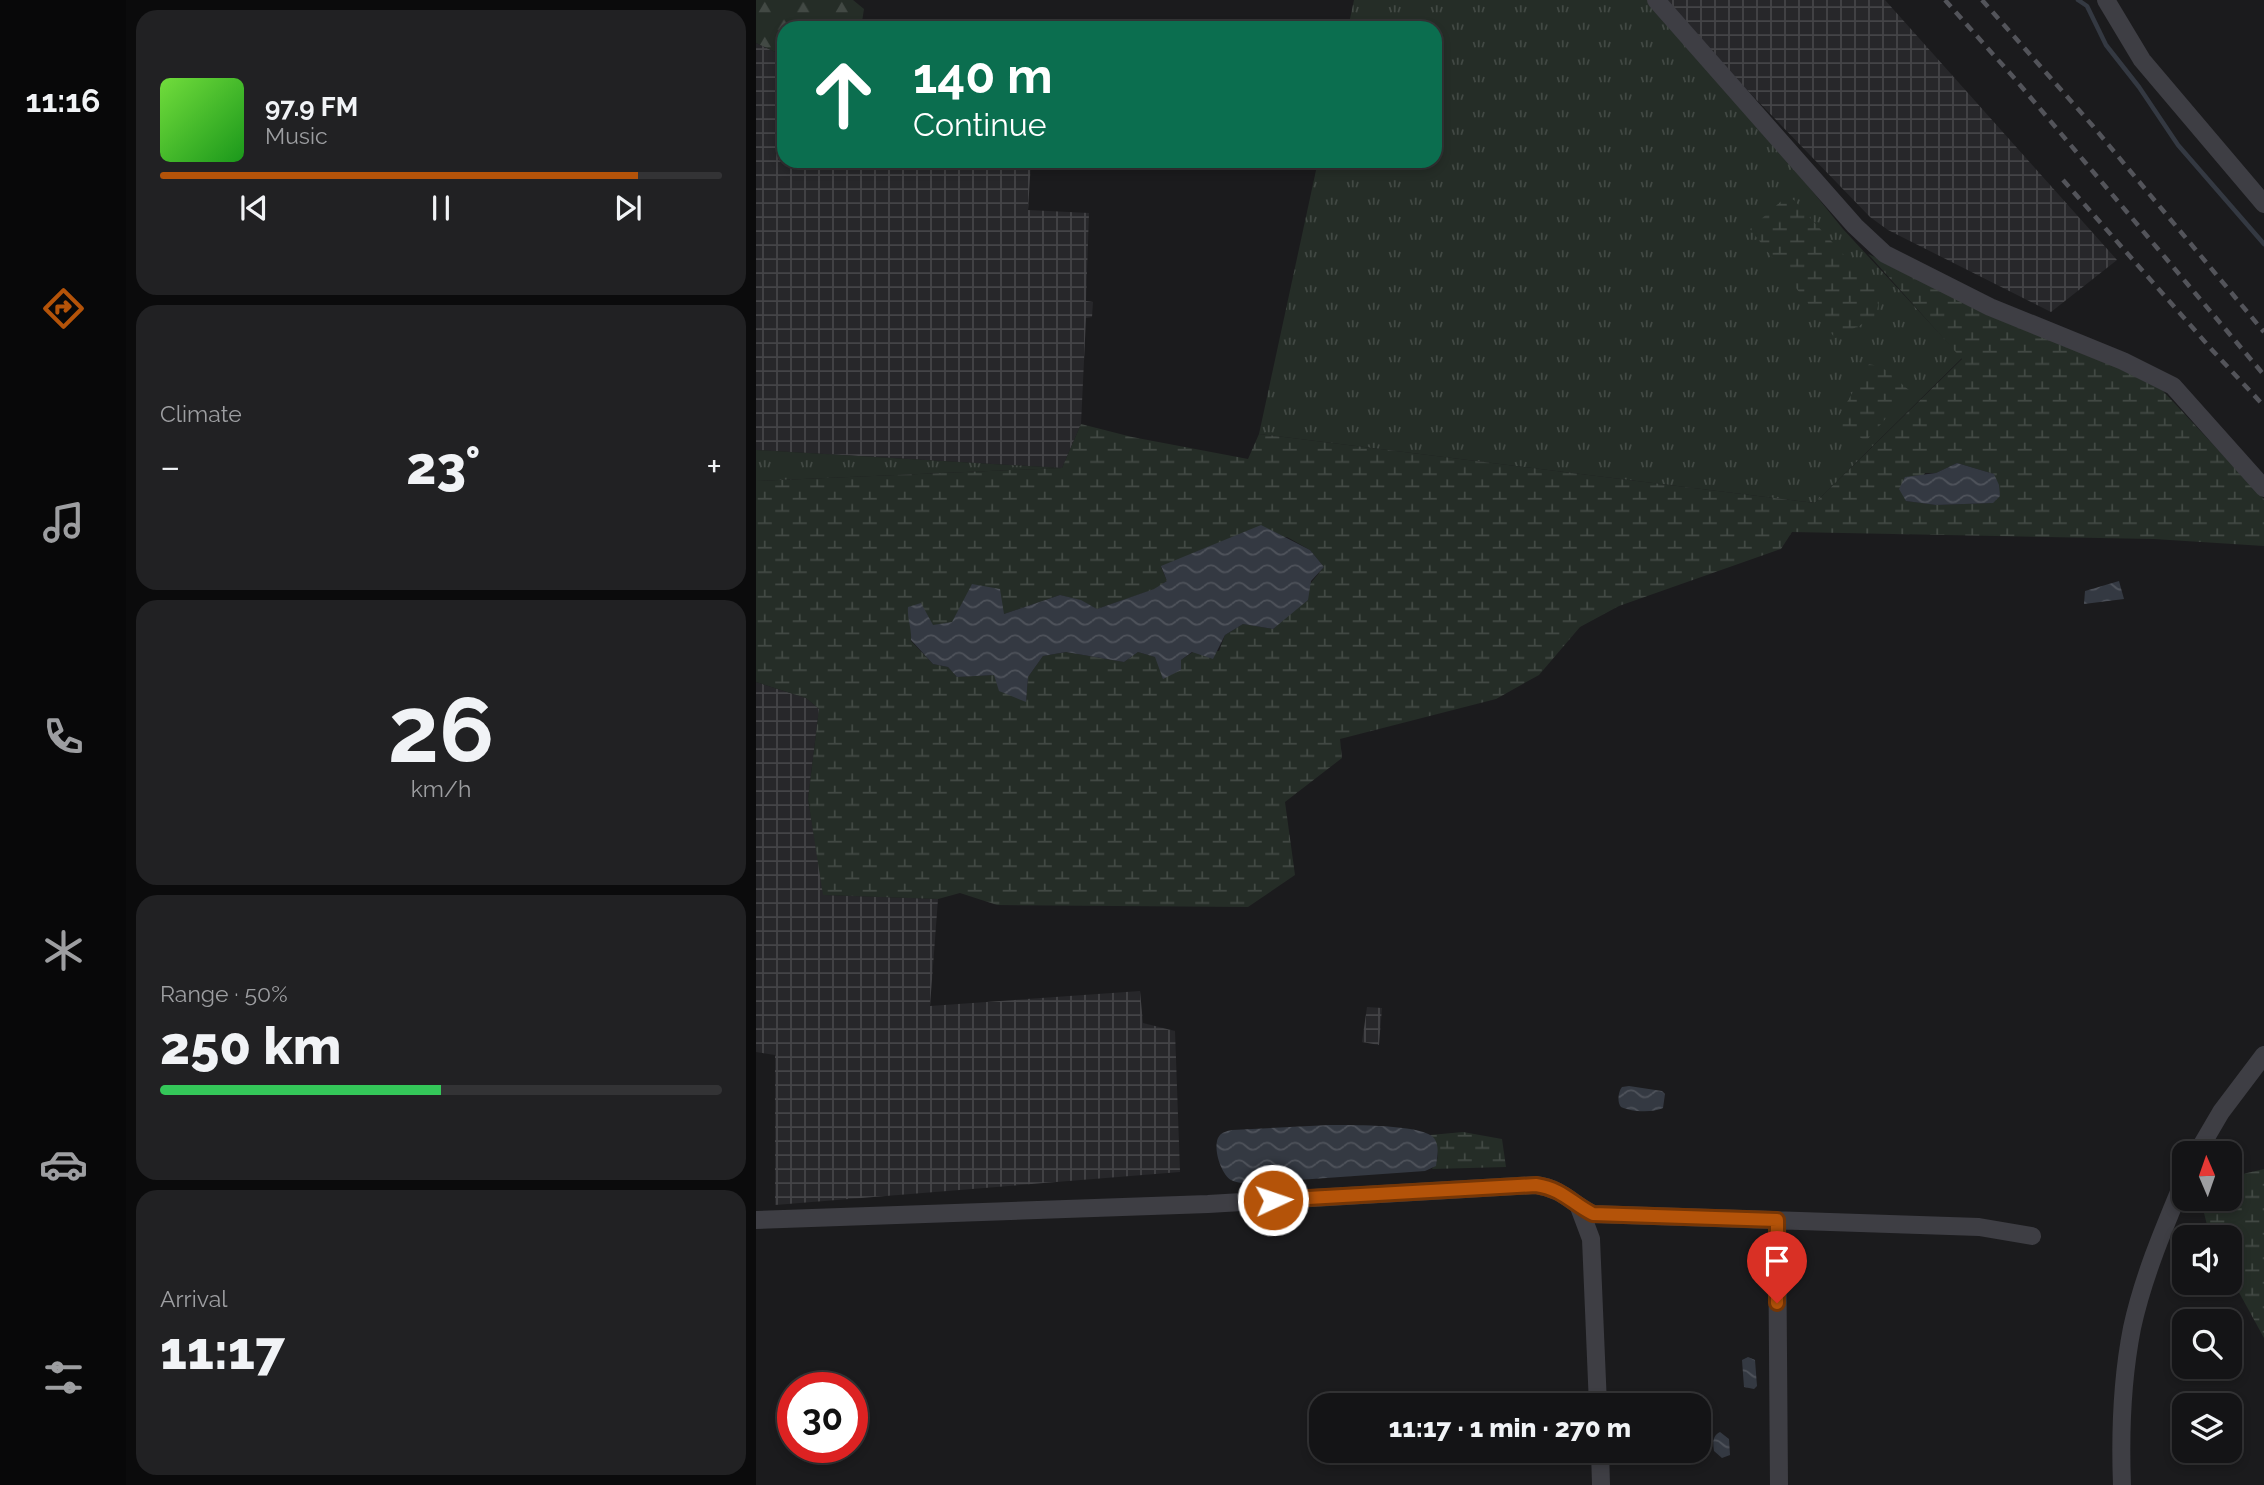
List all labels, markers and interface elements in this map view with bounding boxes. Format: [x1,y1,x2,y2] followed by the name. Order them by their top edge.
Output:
[913,47,1053,104] text: 140 m
[798,49,889,140] icon: ahead
[26,82,100,119] text: 11:16
[265,92,358,122] text: 97.9 FM
[913,106,1047,143] text: Continue
[265,122,328,149] text: Music
[235,189,273,227] icon: previous
[422,189,460,227] icon: pause
[609,189,647,227] icon: next
[39,284,88,333] icon: directions
[160,400,242,427] text: Climate
[406,435,480,496] text: 23°
[160,444,180,489] text: −
[706,444,722,489] text: +
[39,498,88,547] icon: music
[388,676,494,783] text: 26
[39,712,88,761] icon: phone
[411,775,471,802] text: km/h
[39,926,88,975] icon: climate
[160,980,288,1007] text: Range · 50%
[160,1015,341,1076] text: 250 km
[39,1140,88,1189] icon: car
[2172,1141,2242,1211] north arrow
[2172,1141,2242,1463] map controls
[1236,1163,1310,1237] position arrow
[2172,1225,2242,1295] button: sound
[1747,1231,1807,1303] pin
[1758,1242,1796,1280] icon: arrive
[160,1285,227,1312] text: Arrival
[2172,1309,2242,1379] button: search
[160,1320,285,1381] text: 11:17
[39,1353,88,1402] icon: filters
[777,1372,868,1463] speed limit sign: 30
[2172,1393,2242,1463] button: layers
[1389,1413,1631,1443] text: 11:17 · 1 min · 270 m

